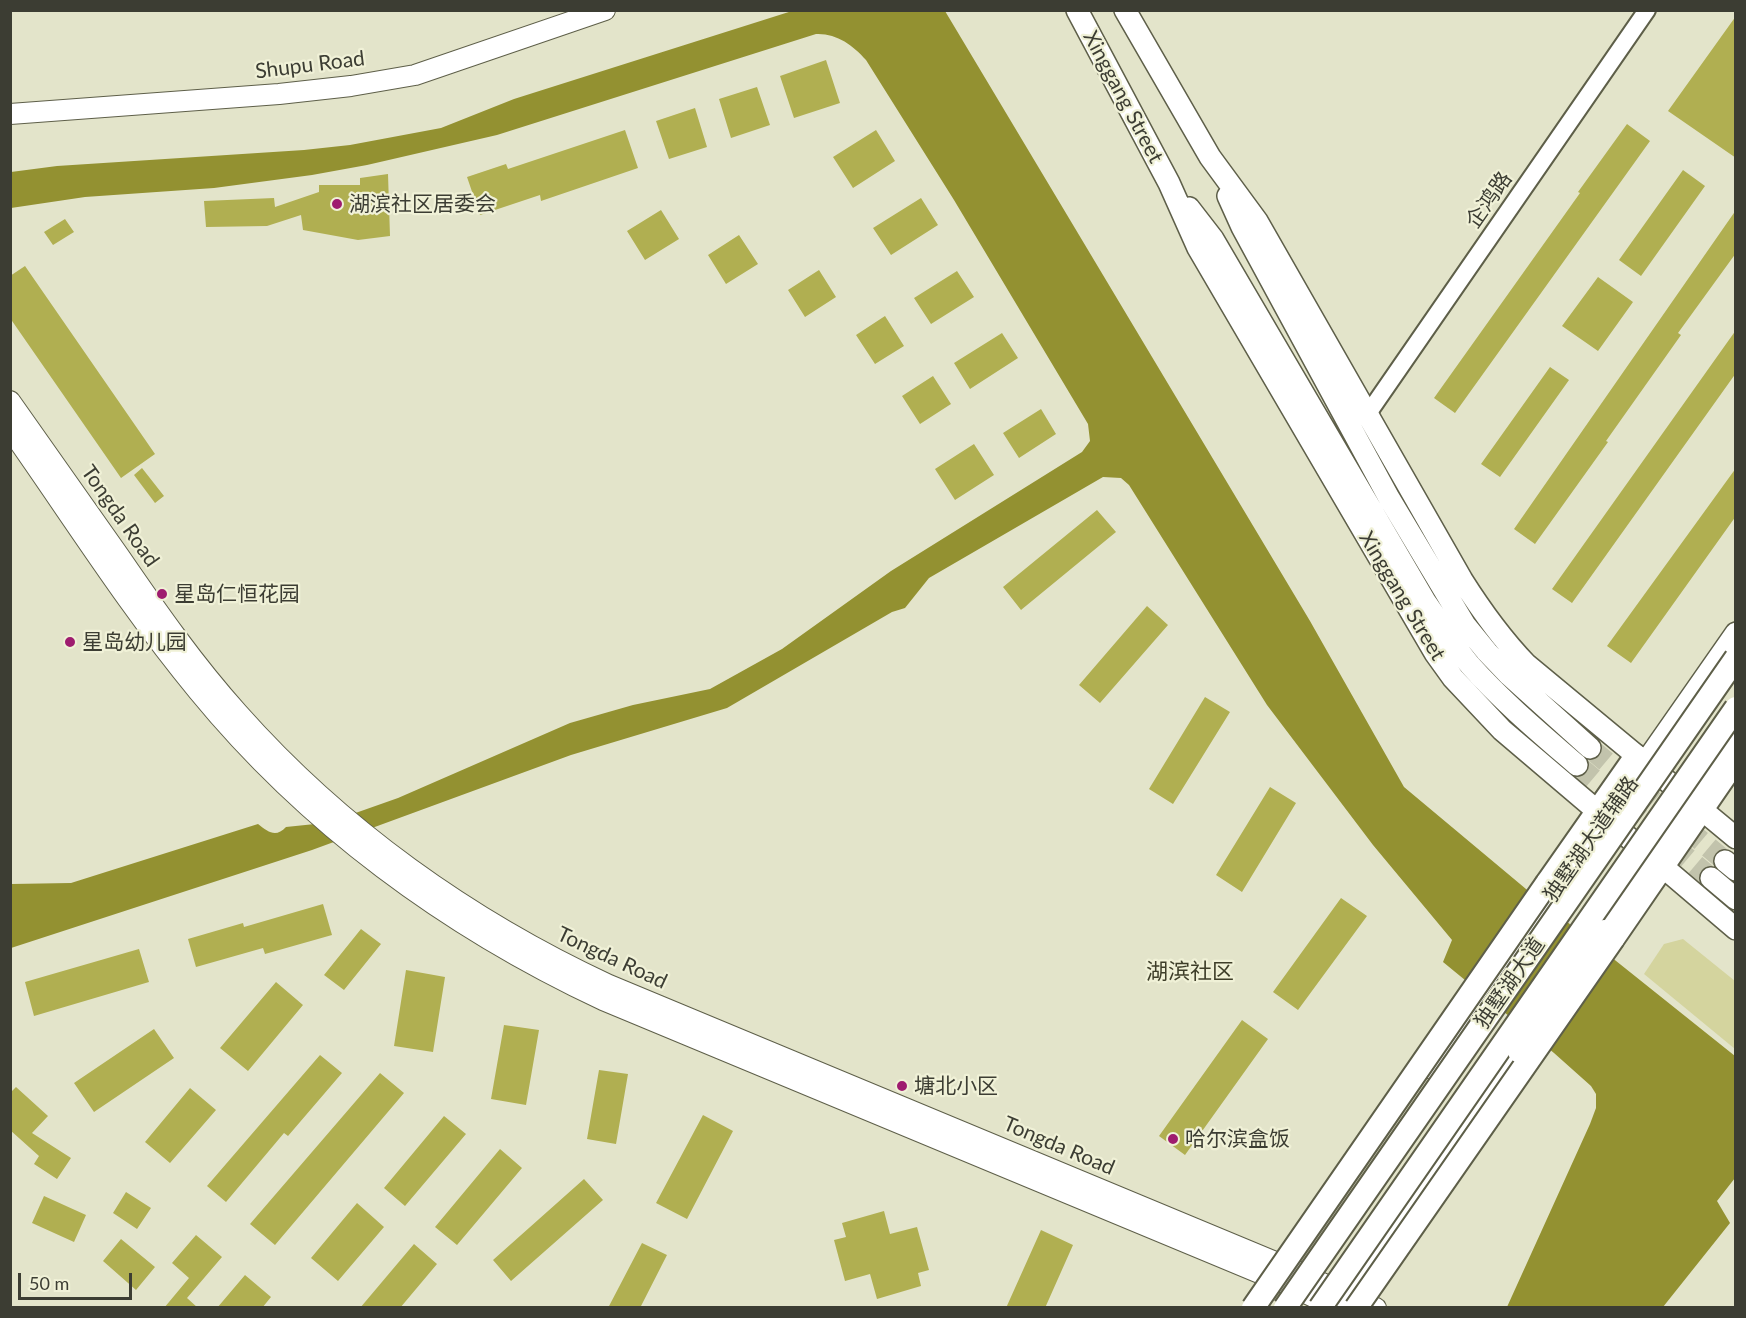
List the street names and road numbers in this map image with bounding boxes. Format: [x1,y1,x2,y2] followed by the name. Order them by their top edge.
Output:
[1078,27,1168,167] street label: Xinggang Street
[254,46,366,84] street label: Shupu Road
[1461,167,1517,233] street label: 企鸿路
[76,460,164,572] street label: Tongda Road
[1354,527,1450,665] street label: Xinggang Street
[1539,772,1643,906] street label: 独墅湖大道辅路
[553,922,671,994] street label: Tongda Road
[1470,933,1550,1033] street label: 独墅湖大道
[1000,1111,1118,1181] street label: Tongda Road

